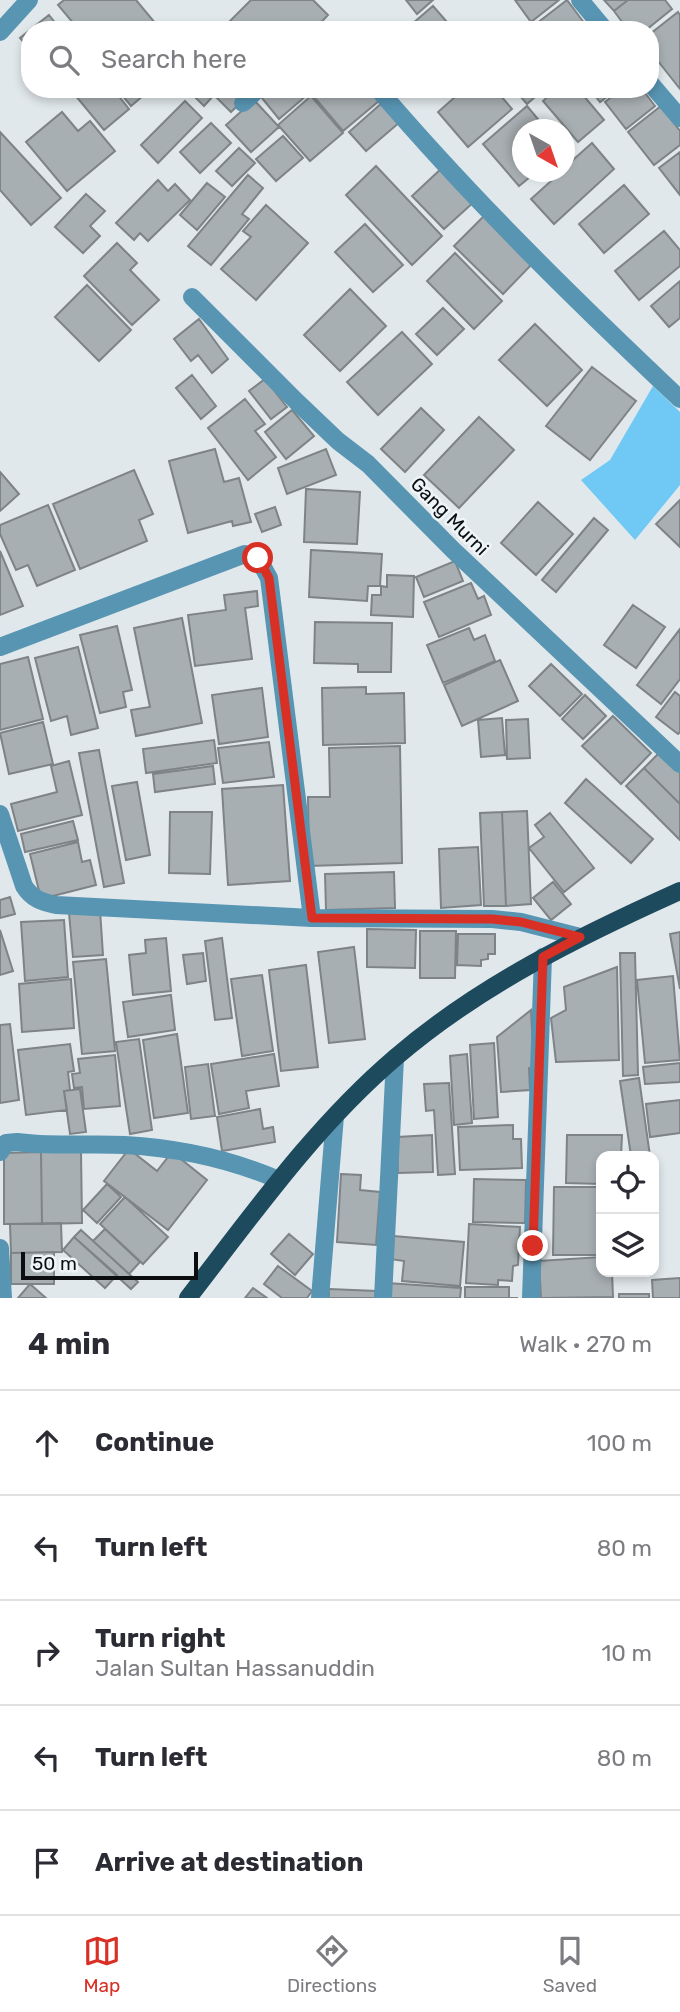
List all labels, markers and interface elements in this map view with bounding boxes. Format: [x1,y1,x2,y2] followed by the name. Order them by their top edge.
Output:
[21,21,659,98] search box
[45,41,83,79] icon: search
[101,44,247,75] text: Search here
[512,119,575,182] north arrow
[406,473,493,560] street label: Gang Murni
[242,542,273,573] route start
[596,1151,659,1277] map controls
[596,1151,659,1214] button: locate
[596,1214,659,1277] button: layers
[517,1230,548,1261] route end
[21,1249,198,1281] scale bar
[32,1252,77,1275] text: 50 m
[28,1326,110,1362] text: 4 min
[519,1330,652,1358] text: Walk · 270 m
[28,1424,66,1462] icon: ahead
[95,1427,214,1458] text: Continue
[587,1429,652,1457] text: 100 m
[28,1529,66,1567] icon: left
[95,1532,207,1563] text: Turn left
[597,1534,652,1562] text: 80 m
[95,1623,225,1654] text: Turn right
[28,1634,66,1672] icon: right
[601,1639,652,1667] text: 10 m
[95,1654,375,1682] text: Jalan Sultan Hassanuddin
[28,1739,66,1777] icon: left
[95,1742,207,1773] text: Turn left
[597,1744,652,1772] text: 80 m
[28,1844,66,1882] icon: arrive
[95,1847,363,1878] text: Arrive at destination
[83,1932,121,1997] tab: Map
[287,1932,377,1997] tab: Directions
[543,1932,597,1997] tab: Saved

